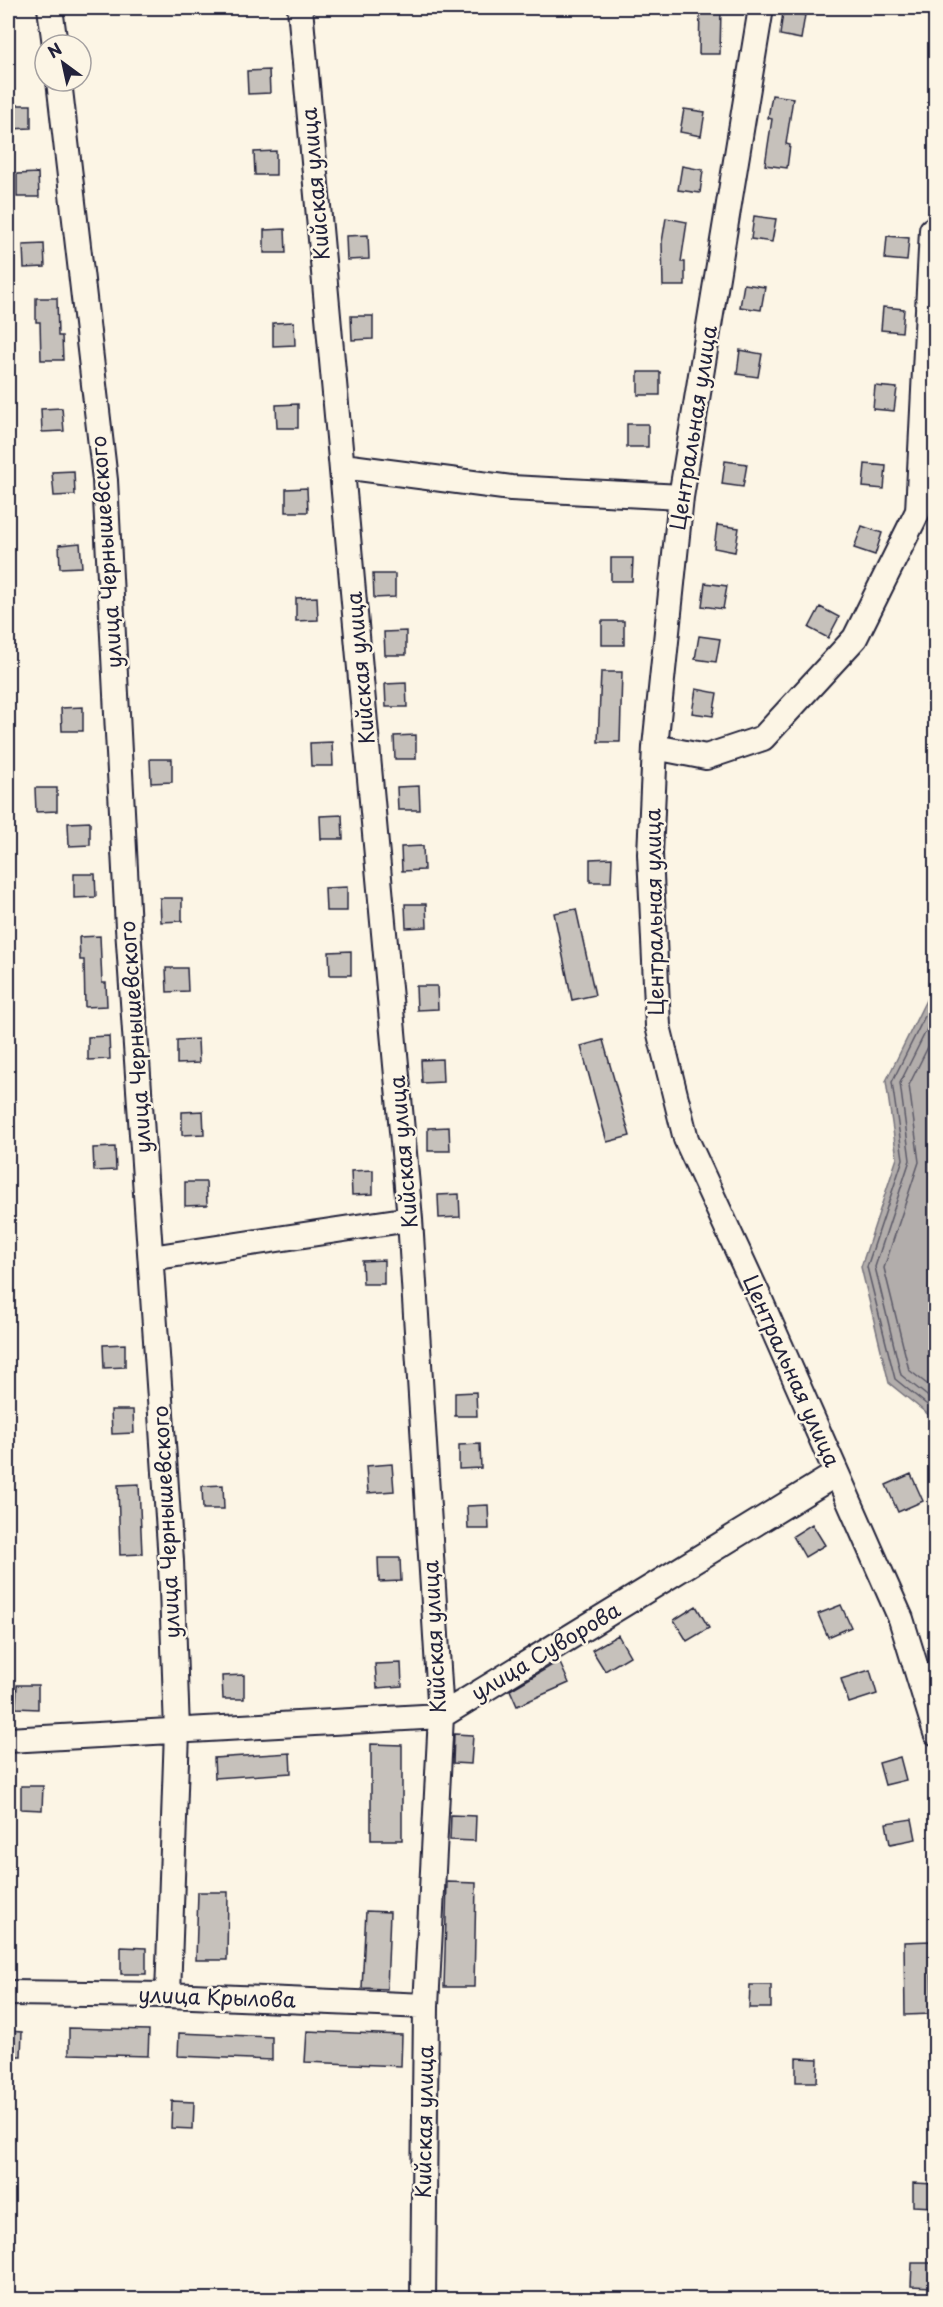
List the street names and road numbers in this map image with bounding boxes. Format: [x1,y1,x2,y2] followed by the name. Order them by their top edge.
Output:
[291,106,337,262] street label: Кийская улица
[660,322,724,532] street label: Центральная улица
[81,435,129,669] street label: улица Чернышевского
[336,590,382,746] street label: Кийская улица
[635,807,671,1016] street label: Центральная улица
[110,920,158,1154] street label: улица Чернышевского
[379,1074,425,1230] street label: Кийская улица
[736,1269,850,1472] street label: Центральная улица
[143,1405,187,1639] street label: улица Чернышевского
[413,1559,453,1714] street label: Кийская улица
[464,1593,626,1708] street label: улица Суворова
[138,1977,296,2015] street label: улица Крылова
[406,2044,440,2199] street label: Кийская улица

